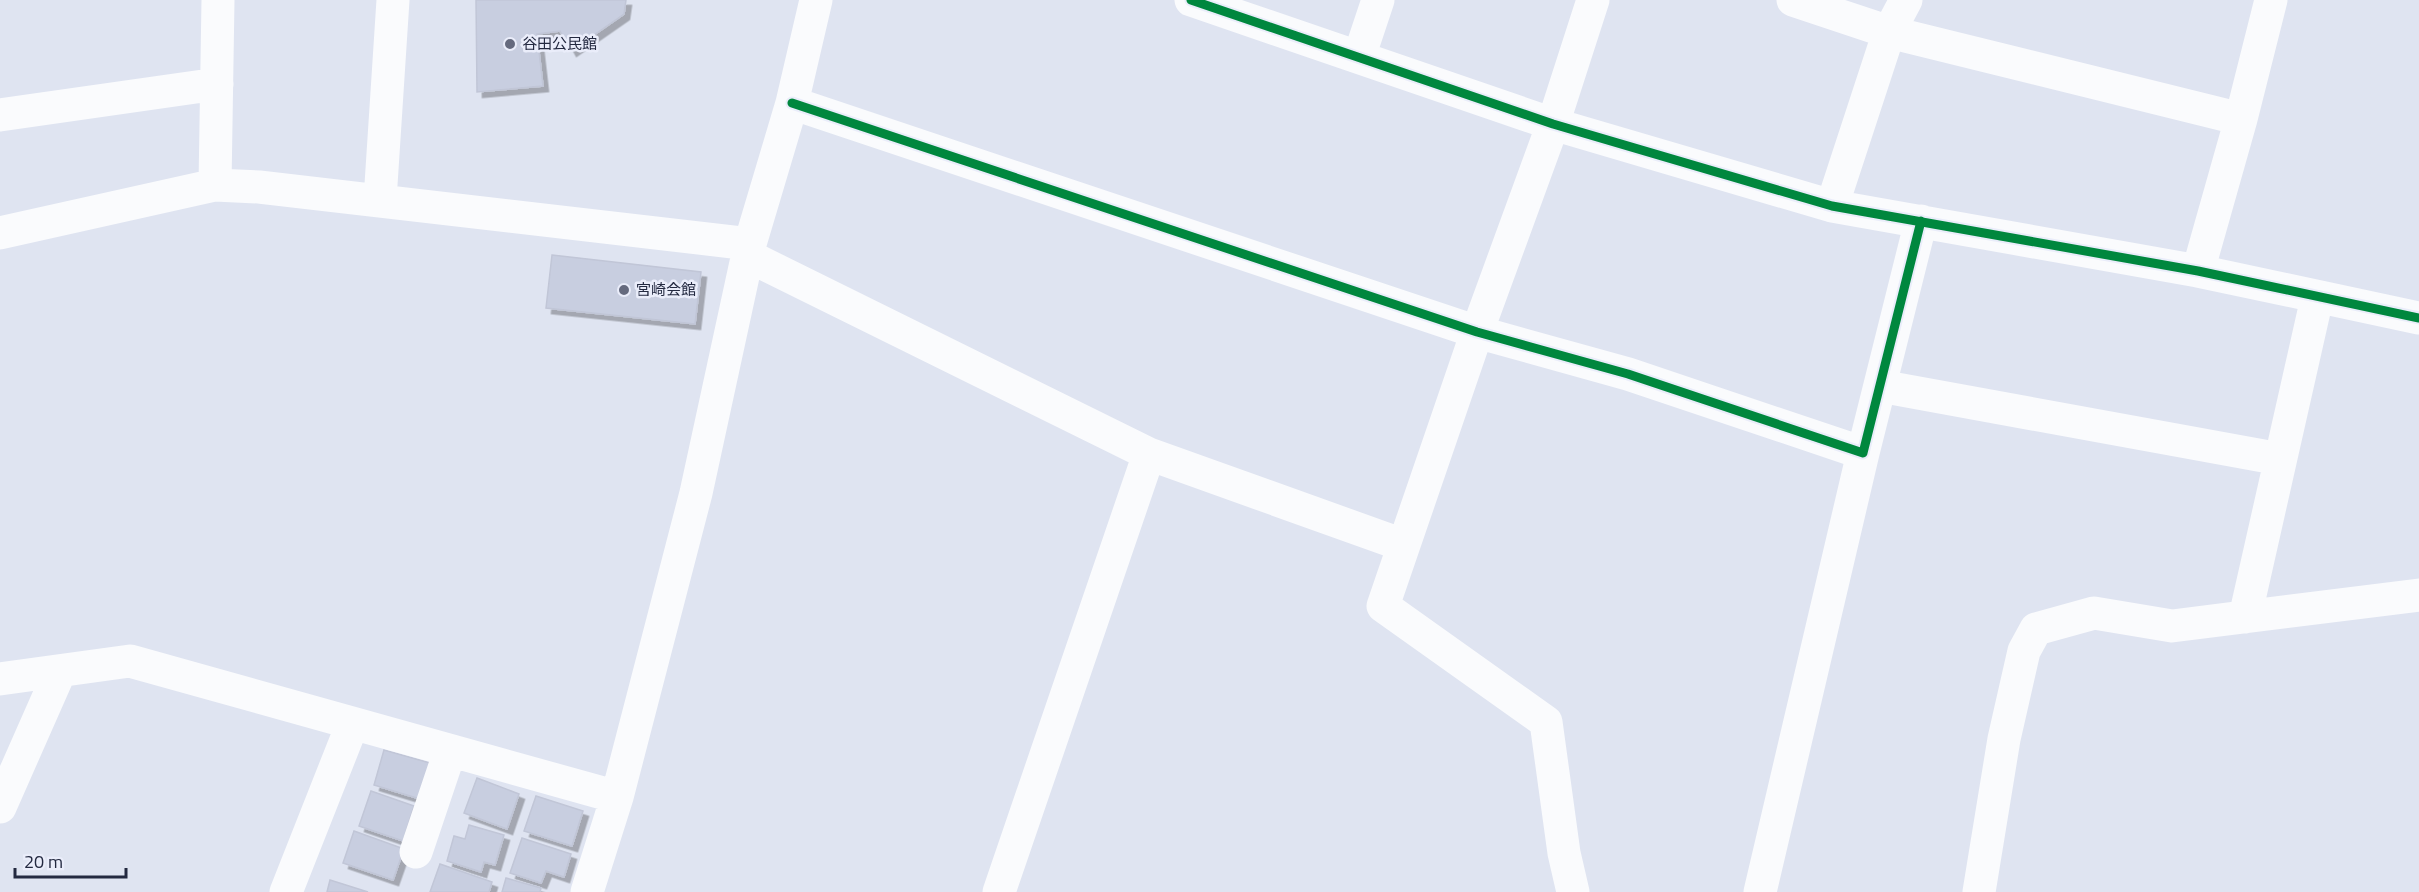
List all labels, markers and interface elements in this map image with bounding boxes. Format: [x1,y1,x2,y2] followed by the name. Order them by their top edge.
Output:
[522,32,597,55] place label: 谷田公民館
[503,37,517,51] marker: 谷田公民館
[636,278,696,301] place label: 宮崎会館
[617,283,631,297] marker: 宮崎会館
[15,841,126,879] scale bar
[24,848,63,875] text: 20 m

